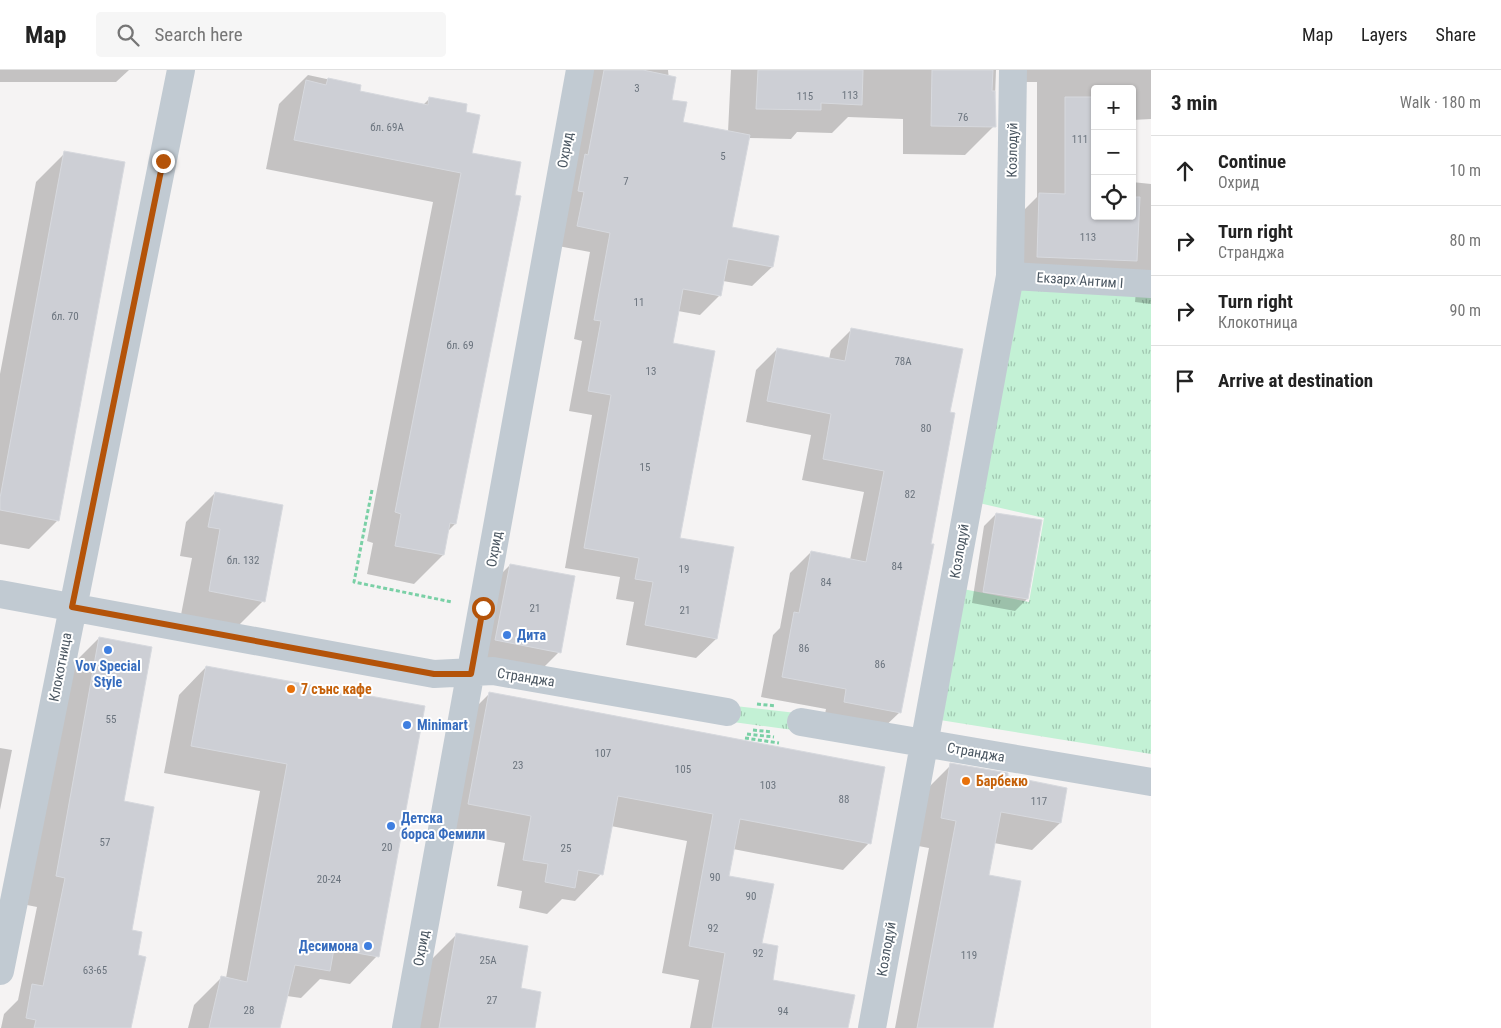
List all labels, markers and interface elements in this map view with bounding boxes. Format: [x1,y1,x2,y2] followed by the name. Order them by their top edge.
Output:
[96,12,446,57] search box
[25,21,66,49] text: Map
[114,21,142,49] icon: search
[154,23,243,46] text: Search here
[1302,24,1333,45] text: Map
[1361,24,1408,45] text: Layers
[1436,24,1476,45] text: Share
[634,82,640,95] house number: 3
[1091,85,1136,220] map controls
[1091,85,1136,130] button: +
[842,89,858,102] house number: 113
[797,90,813,103] house number: 115
[1171,91,1218,115] text: 3 min
[1400,93,1481,112] text: Walk · 180 m
[958,111,968,124] house number: 76
[370,121,404,134] house number: бл. 69А
[1004,122,1020,178] street label: Козлодуй
[554,130,576,169] street label: Охрид
[1091,130,1136,175] button: −
[1072,133,1088,146] house number: 111
[152,150,175,173] route end
[720,150,726,163] house number: 5
[1218,150,1286,173] text: Continue
[1171,157,1199,185] icon: ahead
[1449,161,1481,180] text: 10 m
[1218,173,1259,192] text: Охрид
[623,175,629,188] house number: 7
[1091,175,1136,220] button: locate
[1218,220,1293,243] text: Turn right
[1171,227,1199,255] icon: right
[1080,231,1096,244] house number: 113
[1449,231,1481,250] text: 80 m
[1218,243,1284,262] text: Странджа
[1036,269,1124,291] street label: Екзарх Антим I
[1218,290,1293,313] text: Turn right
[634,296,644,309] house number: 11
[1171,297,1199,325] icon: right
[1449,301,1481,320] text: 90 m
[51,310,79,323] house number: бл. 70
[1218,313,1298,332] text: Клокотница
[446,339,474,352] house number: бл. 69
[894,355,912,368] house number: 78А
[646,365,656,378] house number: 13
[1171,367,1199,395] icon: arrive
[1218,369,1373,392] text: Arrive at destination
[921,422,931,435] house number: 80
[640,461,650,474] house number: 15
[905,488,915,501] house number: 82
[946,522,972,580] street label: Козлодуй
[483,529,505,568] street label: Охрид
[227,554,259,567] house number: бл. 132
[892,560,903,573] house number: 84
[679,563,689,576] house number: 19
[821,576,832,589] house number: 84
[472,597,495,620] route start
[530,602,540,615] house number: 21
[680,604,690,617] house number: 21
[517,627,546,643] place label: Дита
[501,629,513,641] marker: Дита
[45,631,75,703] street label: Клокотница
[799,642,809,655] house number: 86
[102,644,114,656] marker: Vov Special Style
[75,658,141,690] place label: Vov Special Style
[875,658,885,671] house number: 86
[496,665,556,689] street label: Странджа
[301,681,372,697] place label: 7 сънс кафе
[285,683,297,695] marker: 7 сънс кафе
[106,713,116,726] house number: 55
[417,717,468,733] place label: Minimart
[401,719,413,731] marker: Minimart
[946,739,1006,765] street label: Странджа
[595,747,611,760] house number: 107
[513,759,523,772] house number: 23
[675,763,691,776] house number: 105
[976,773,1028,789] place label: Барбекю
[960,775,972,787] marker: Барбекю
[760,779,776,792] house number: 103
[839,793,849,806] house number: 88
[1031,795,1047,808] house number: 117
[401,810,485,842] place label: Детска борса Фемили
[385,820,397,832] marker: Детска борса Фемили
[100,836,110,849] house number: 57
[382,841,392,854] house number: 20
[561,842,571,855] house number: 25
[710,871,720,884] house number: 90
[317,873,342,886] house number: 20-24
[746,890,756,903] house number: 90
[873,920,899,978] street label: Козлодуй
[708,922,718,935] house number: 92
[410,928,432,967] street label: Охрид
[299,938,358,954] place label: Десимона
[362,940,374,952] marker: Десимона
[753,947,763,960] house number: 92
[961,949,977,962] house number: 119
[479,954,497,967] house number: 25А
[83,964,107,977] house number: 63-65
[487,994,497,1007] house number: 27
[244,1004,254,1017] house number: 28
[778,1005,789,1018] house number: 94

